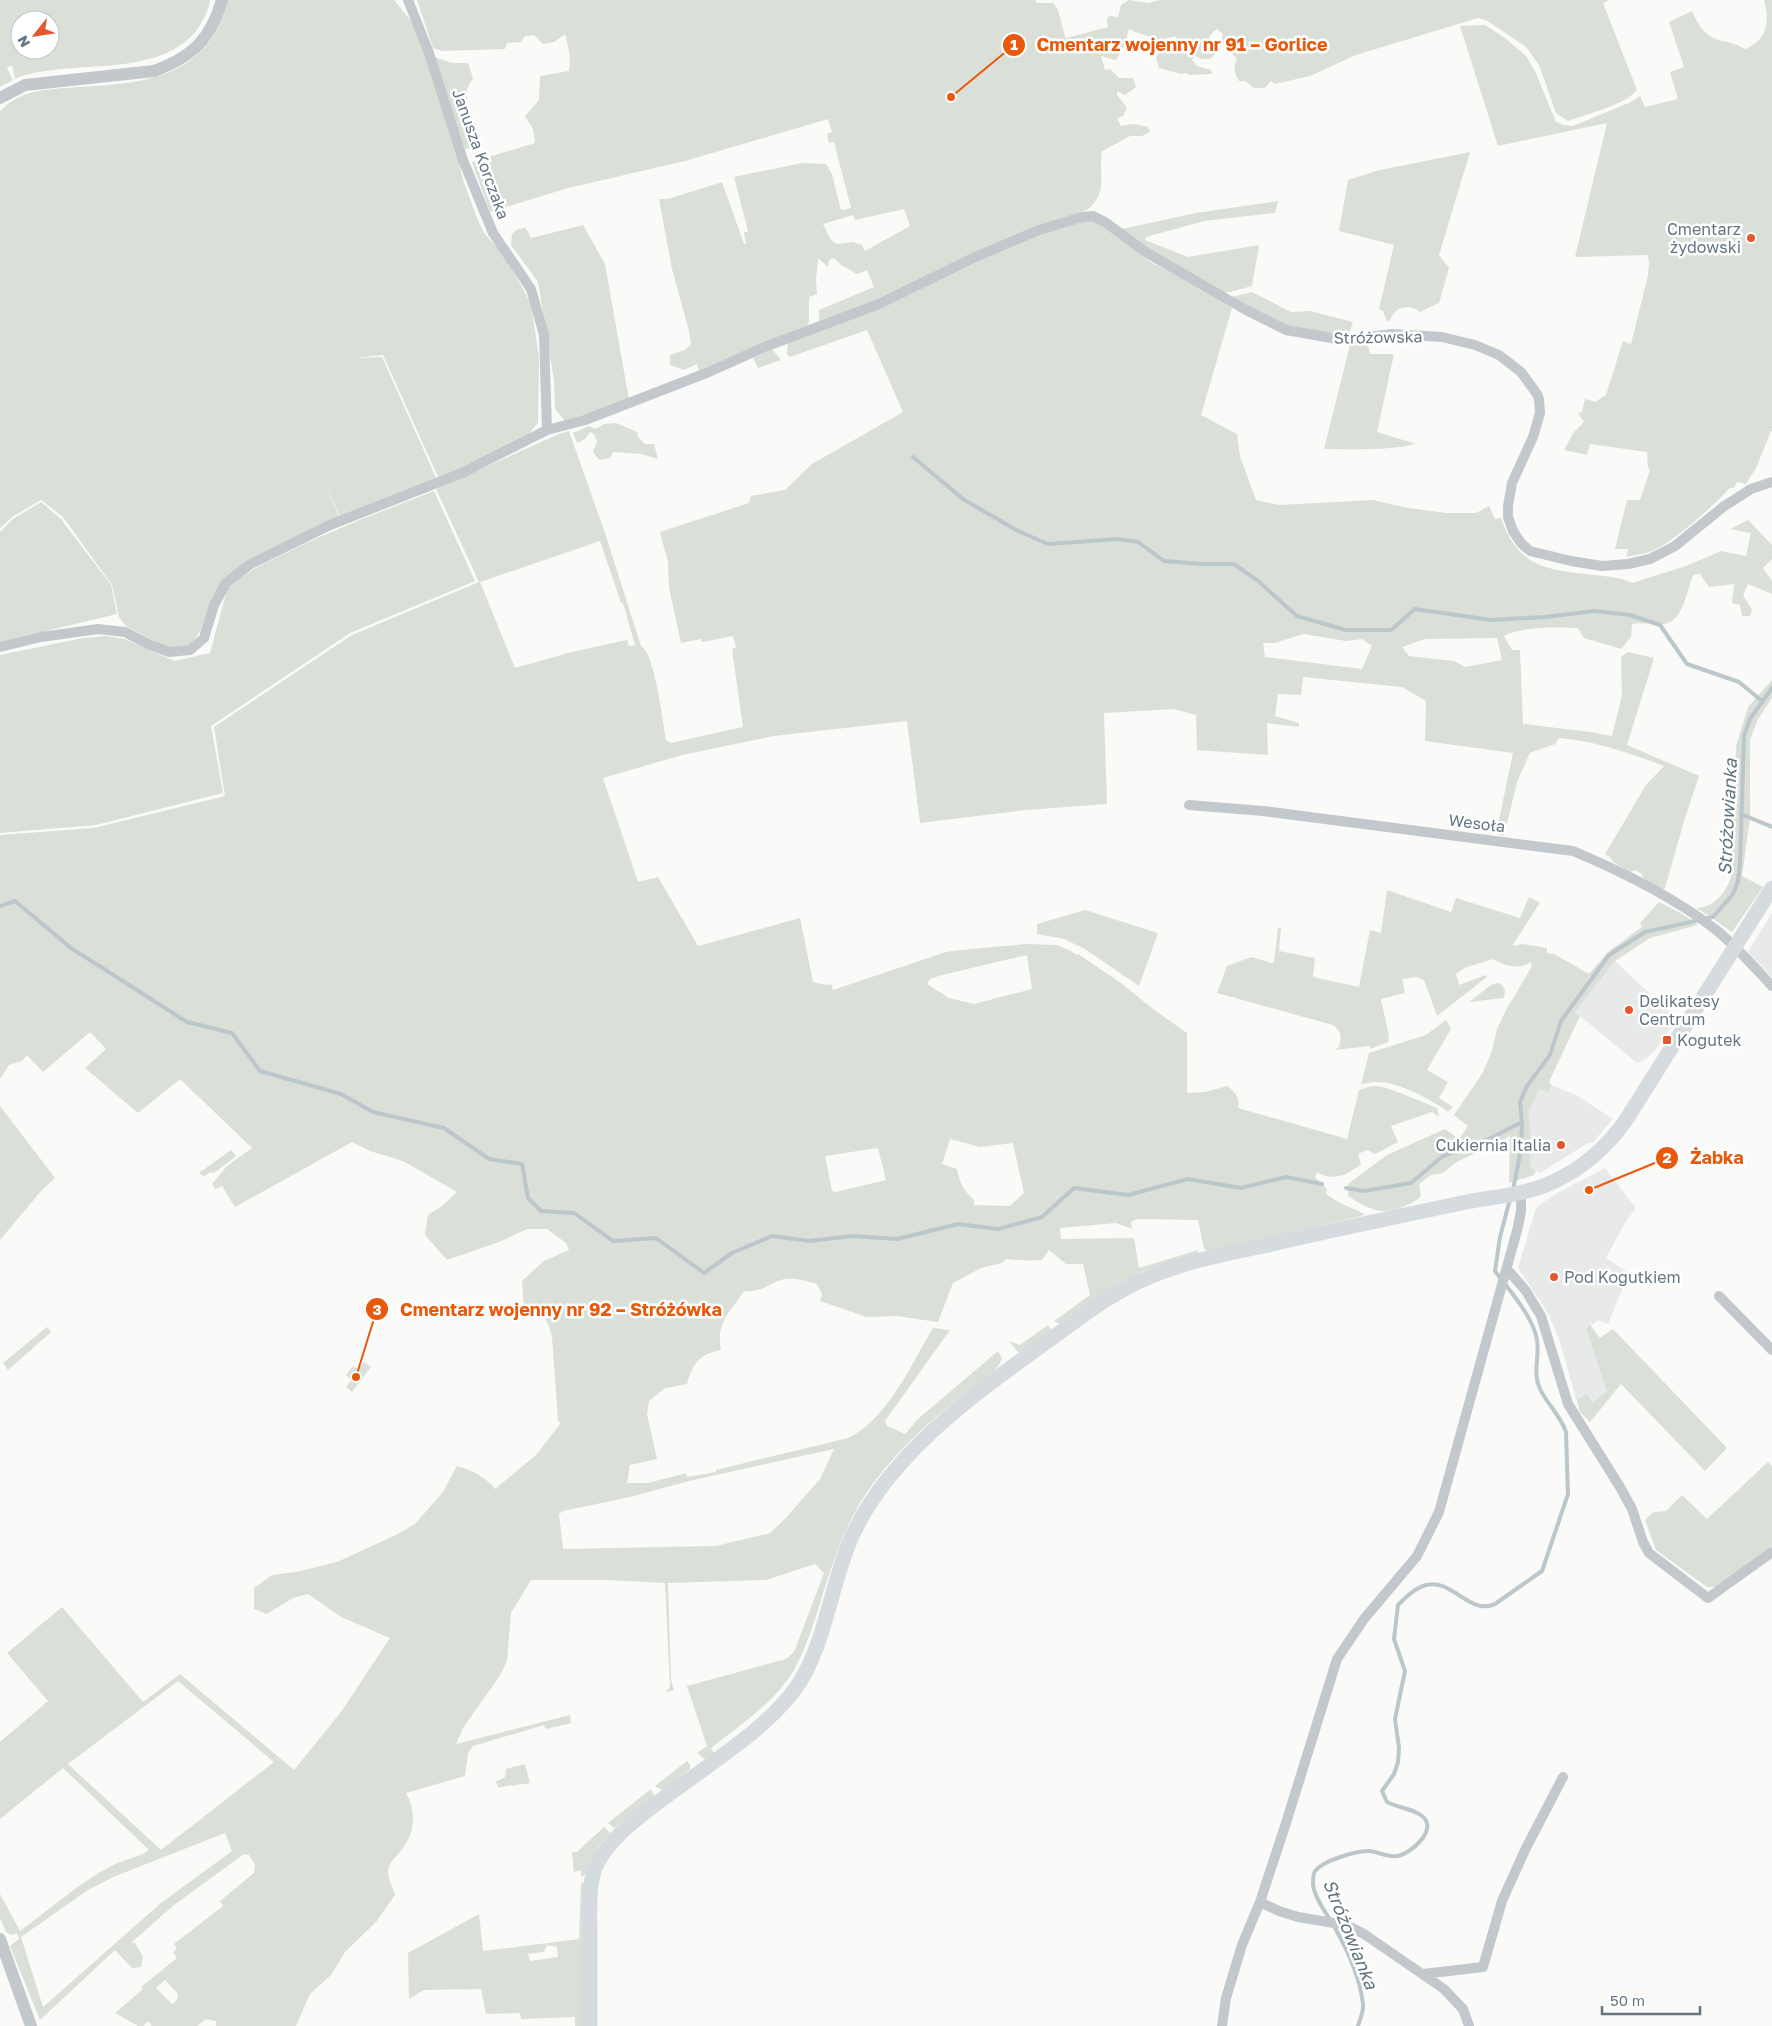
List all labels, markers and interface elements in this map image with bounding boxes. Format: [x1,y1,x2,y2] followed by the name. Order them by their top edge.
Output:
[10,10,60,60] north arrow
[1002,28,1338,61] callout: Cmentarz wojenny nr 91 – Gorlice
[13,33,33,51] text: N
[1036,33,1328,55] text: Cmentarz wojenny nr 91 – Gorlice
[1010,35,1018,53] text: 1
[448,86,514,222] street label: Janusza Korczaka
[1667,219,1741,257] place label: Cmentarz żydowski
[1745,232,1757,244] marker: Cmentarz żydowski
[1333,326,1423,348] street label: Stróżowska
[1713,757,1741,876] water label: Stróżowianka
[1448,810,1506,836] street label: Wesoła
[1639,991,1720,1029] place label: Delikatesy Centrum
[1623,1004,1635,1016] marker: Delikatesy Centrum
[1677,1030,1742,1050] place label: Kogutek
[1661,1034,1673,1046] marker: Kogutek
[1436,1135,1551,1155] place label: Cukiernia Italia
[1555,1139,1567,1151] marker: Cukiernia Italia
[1655,1141,1753,1174] callout: Żabka
[1690,1146,1744,1168] text: Żabka
[1662,1148,1672,1166] text: 2
[1564,1267,1681,1287] place label: Pod Kogutkiem
[1548,1271,1560,1283] marker: Pod Kogutkiem
[365,1293,732,1326] callout: Cmentarz wojenny nr 92 – Stróżówka
[400,1298,722,1320] text: Cmentarz wojenny nr 92 – Stróżówka
[372,1300,382,1318] text: 3
[1319,1876,1383,1993] water label: Stróżowianka
[1602,1984,1700,2016] scale bar
[1610,1991,1645,2009] text: 50 m

